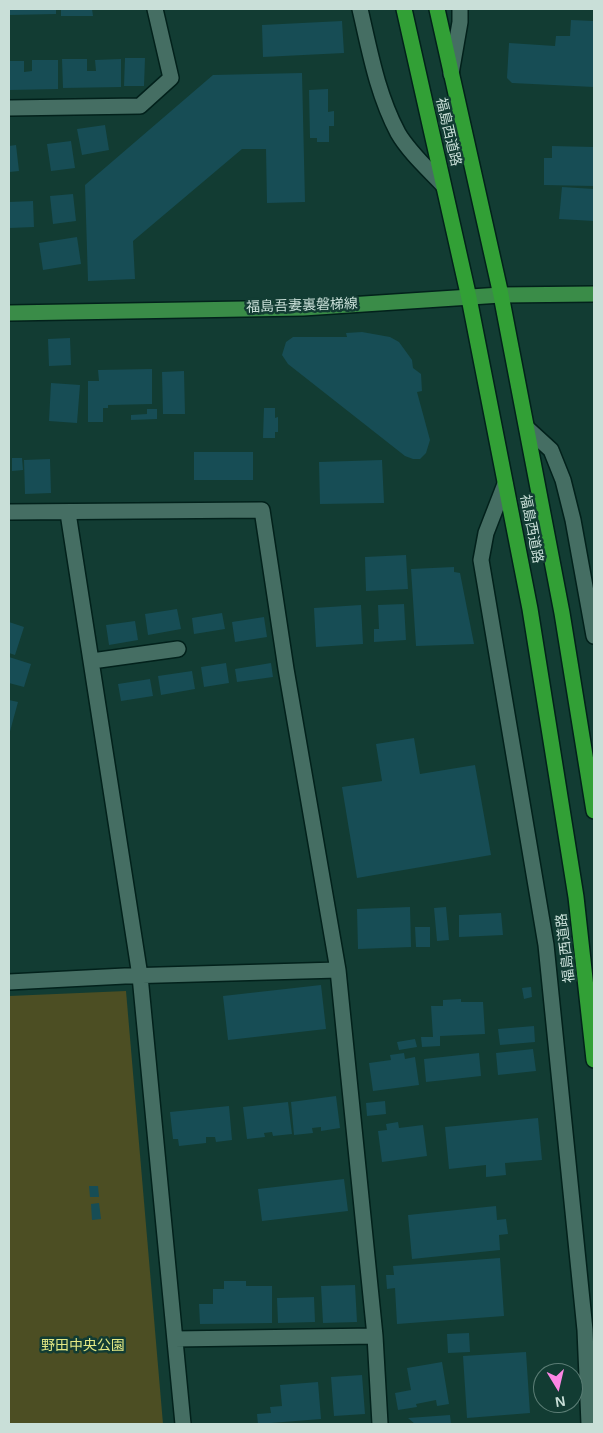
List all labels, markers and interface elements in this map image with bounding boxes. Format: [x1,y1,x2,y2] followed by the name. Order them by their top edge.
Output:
[432,96,464,168] street label: 福島西道路
[246,296,358,316] street label: 福島吾妻裏磐梯線
[516,493,546,565] street label: 福島西道路
[553,912,579,984] street label: 福島西道路
[41,1338,125,1354] park label: 野田中央公園
[533,1363,583,1413] north arrow
[554,1393,566,1411] text: N

